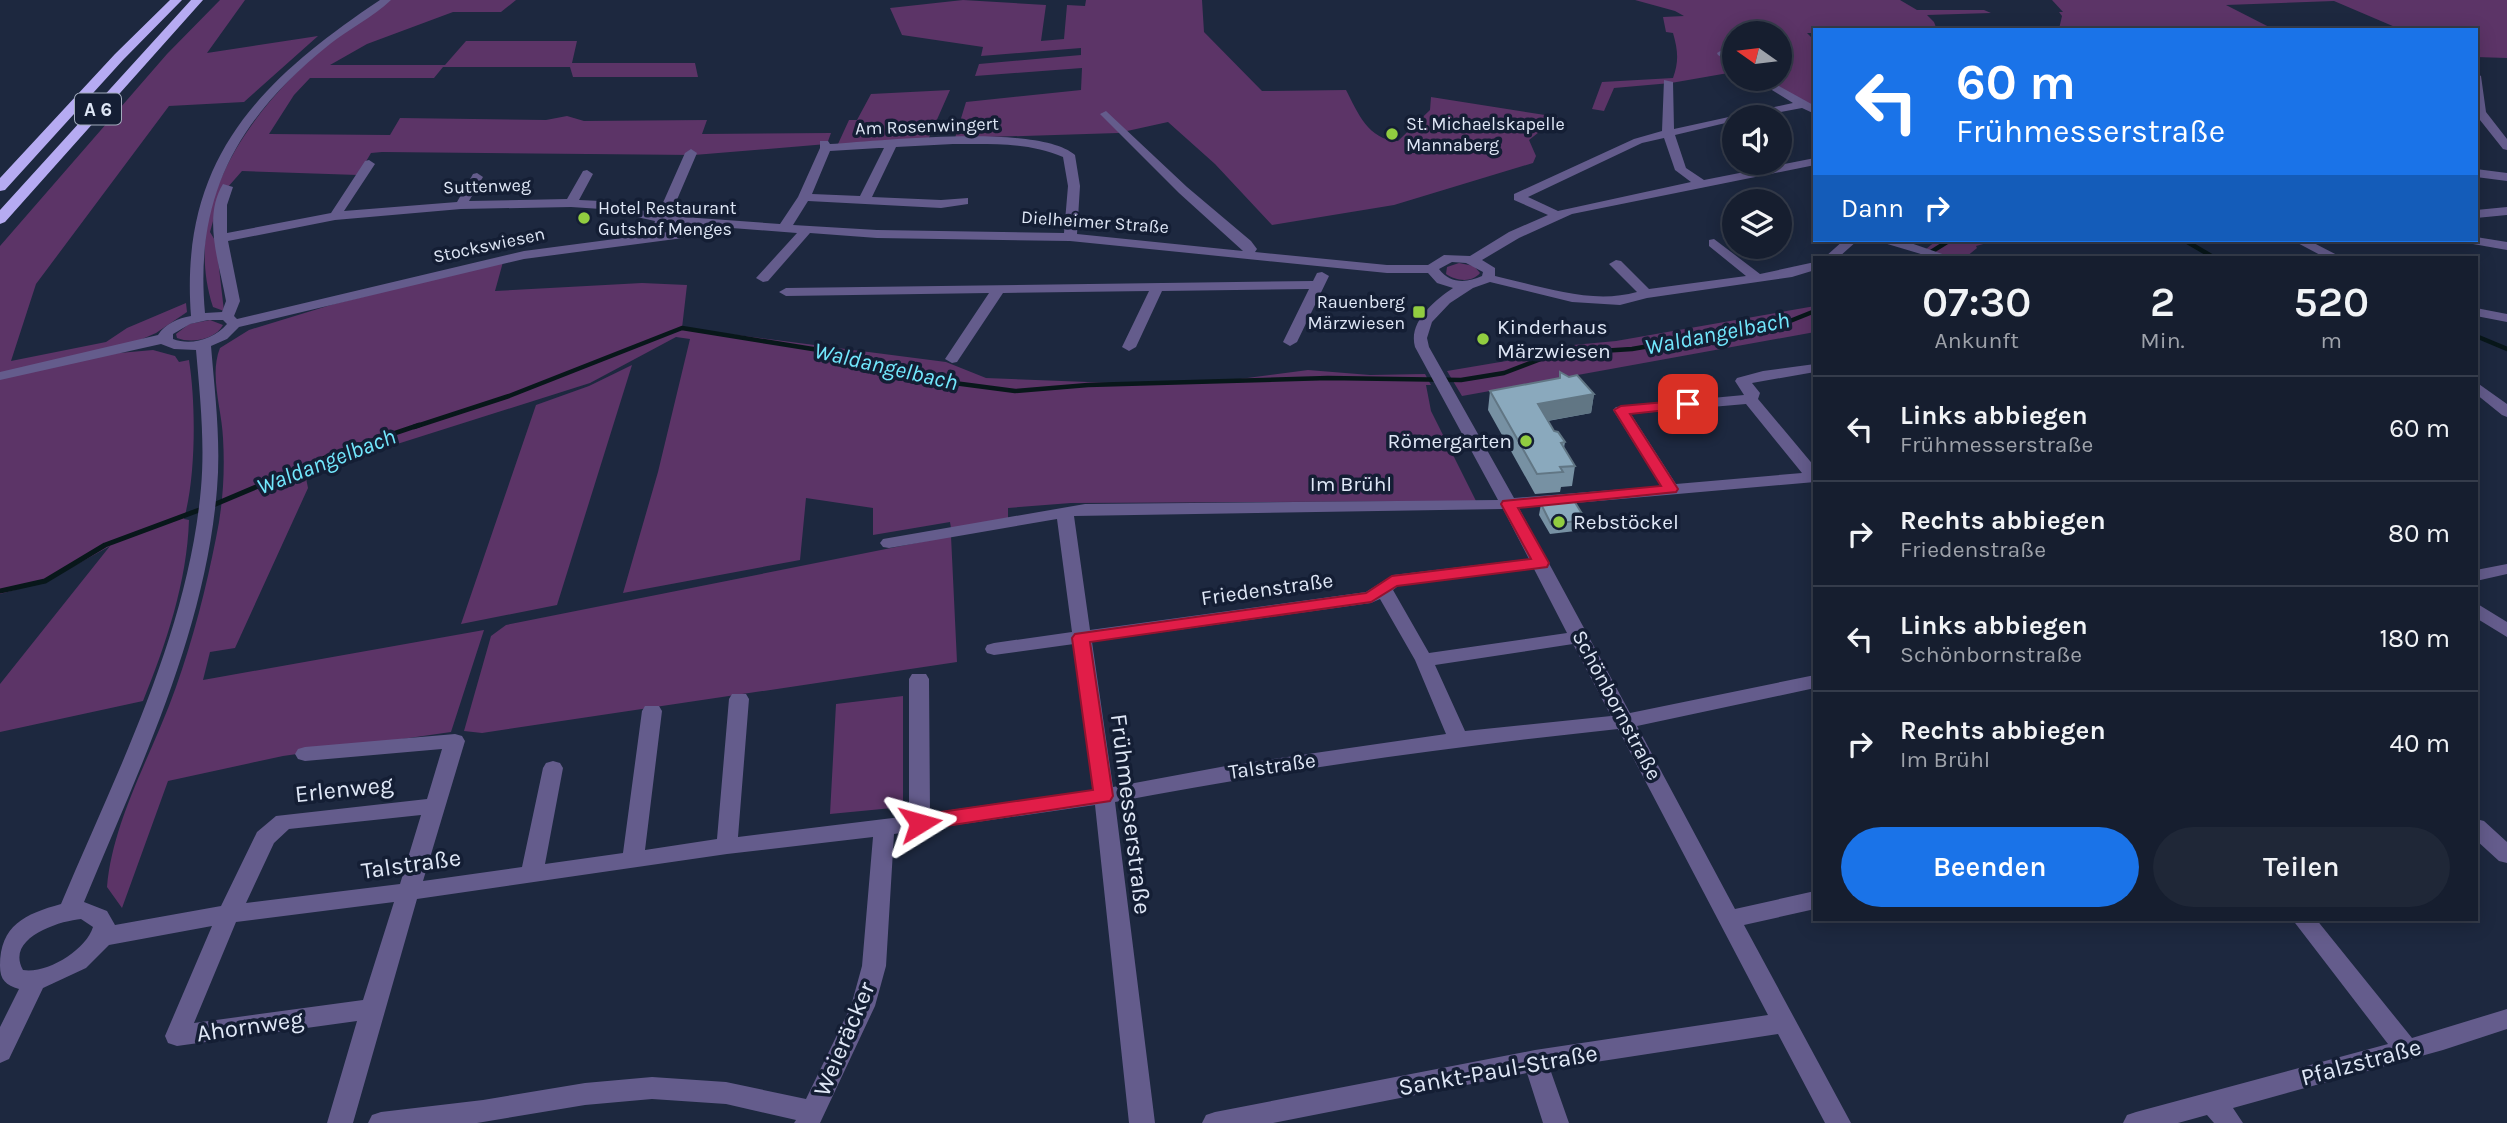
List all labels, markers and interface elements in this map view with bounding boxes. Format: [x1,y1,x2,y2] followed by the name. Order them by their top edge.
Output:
[1722,21,1792,91] north arrow
[1722,21,1792,259] map controls
[1956,54,2076,111] text: 60 m
[1841,56,1932,147] icon: left
[75,94,121,124] road number: A 6
[1722,105,1792,175] button: sound
[855,112,999,140] street label: Am Rosenwingert
[1406,113,1565,156] place label: St. Michaelskapelle Mannaberg
[1956,113,2225,150] text: Frühmesserstraße
[1384,126,1400,142] marker: St. Michaelskapelle Mannaberg
[443,173,531,199] street label: Suttenweg
[1722,189,1792,259] button: layers
[1918,189,1956,227] icon: right
[1841,193,1904,224] text: Dann
[598,197,737,240] place label: Hotel Restaurant Gutshof Menges
[1020,206,1170,238] street label: Dielheimer Straße
[576,210,592,226] marker: Hotel Restaurant Gutshof Menges
[431,222,547,268] street label: Stockswiesen
[1922,277,2031,327] text: 07:30
[2150,277,2175,327] text: 2
[2294,277,2369,327] text: 520
[1308,291,1405,334] place label: Rauenberg Märzwiesen
[1411,304,1427,320] marker: Rauenberg Märzwiesen
[1643,306,1792,361] water label: Waldangelbach
[1497,315,1611,363] place label: Kinderhaus Märzwiesen
[1934,327,2019,354] text: Ankunft
[2140,327,2185,354] text: Min.
[2321,327,2342,354] text: m
[1475,331,1491,347] marker: Kinderhaus Märzwiesen
[811,337,960,396] water label: Waldangelbach
[1658,374,1718,434] pin
[1669,385,1707,423] icon: arrive
[1900,400,2088,431] text: Links abbiegen
[1841,410,1879,448] icon: left
[2389,413,2450,444] text: 60 m
[253,423,399,500] water label: Waldangelbach
[1388,429,1512,453] place label: Römergarten
[1900,431,2093,458] text: Frühmesserstraße
[1518,433,1534,449] marker: Römergarten
[1310,472,1392,496] street label: Im Brühl
[1900,505,2106,536] text: Rechts abbiegen
[1573,510,1679,534] place label: Rebstöckel
[1551,514,1567,530] marker: Rebstöckel
[1841,515,1879,553] icon: right
[2388,518,2450,549] text: 80 m
[1900,536,2046,563] text: Friedenstraße
[1199,568,1335,610] street label: Friedenstraße
[1900,610,2088,641] text: Links abbiegen
[1841,620,1879,658] icon: left
[2380,623,2450,654] text: 180 m
[1567,626,1667,784] street label: Schönbornstraße
[1900,641,2082,668] text: Schönbornstraße
[1105,712,1157,916] street label: Frühmesserstraße
[1900,715,2106,746] text: Rechts abbiegen
[1841,725,1879,763] icon: right
[2390,728,2450,759] text: 40 m
[1900,746,1990,773] text: Im Brühl
[1227,748,1317,784] street label: Talstraße
[293,770,395,808] street label: Erlenweg
[883,786,957,860] position arrow
[1841,827,2139,907] button: Beenden
[2153,827,2450,907] button: Teilen
[359,843,463,885] street label: Talstraße
[807,977,881,1100] street label: Weieräcker
[195,1005,306,1047] street label: Ahornweg
[2298,1033,2424,1091] street label: Pfalzstraße
[1396,1039,1600,1101] street label: Sankt-Paul-Straße

